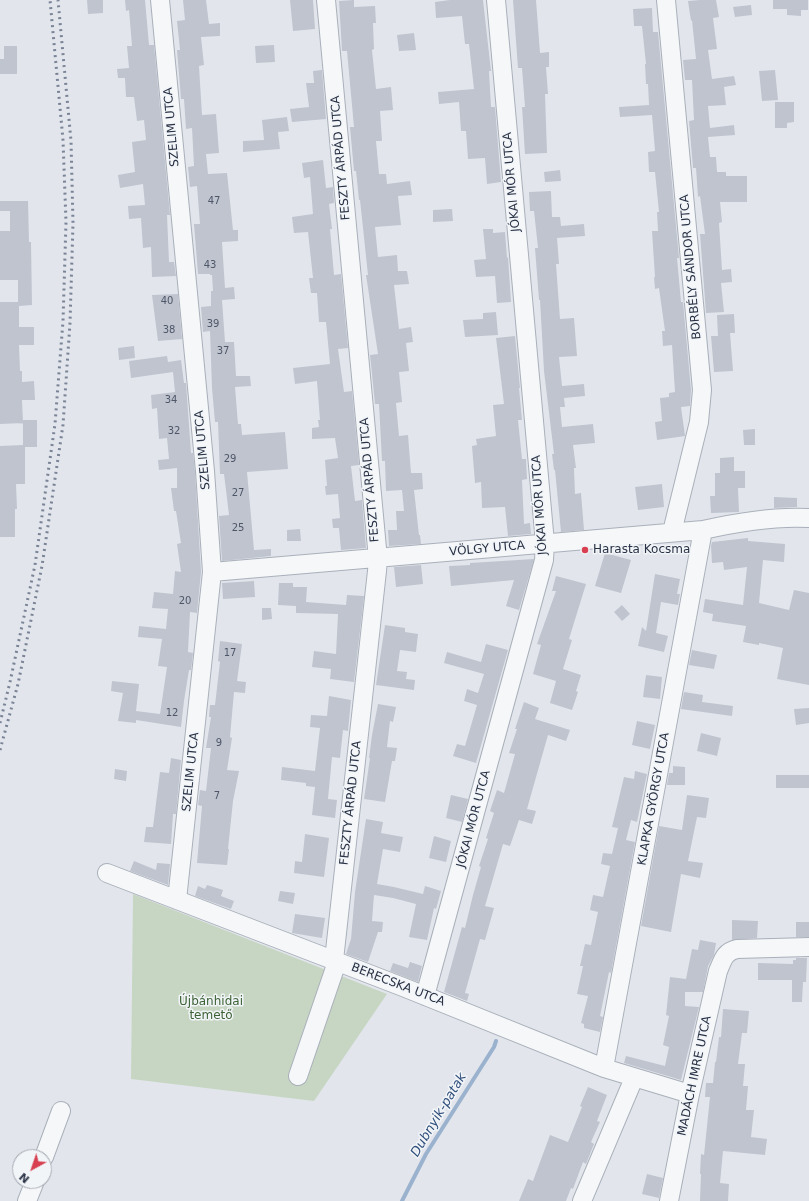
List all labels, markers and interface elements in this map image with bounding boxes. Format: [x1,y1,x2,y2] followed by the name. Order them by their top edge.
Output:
[161,87,183,167] street label: SZELIM UTCA
[328,95,354,221] street label: FESZTY ÁRPÁD UTCA
[500,131,524,233] street label: JÓKAI MÓR UTCA
[677,194,705,340] street label: BORBÉLY SÁNDOR UTCA
[208,195,220,207] house number: 47
[204,259,216,271] house number: 43
[161,295,173,307] house number: 40
[207,318,219,330] house number: 39
[163,324,175,336] house number: 38
[217,345,229,357] house number: 37
[165,394,177,406] house number: 34
[192,410,214,490] street label: SZELIM UTCA
[357,417,383,543] street label: FESZTY ÁRPÁD UTCA
[168,425,180,437] house number: 32
[224,453,236,465] house number: 29
[529,455,551,555] street label: JÓKAI MÓR UTCA
[232,487,244,499] house number: 27
[232,522,244,534] house number: 25
[449,539,525,559] street label: VÖLGY UTCA
[593,543,690,557] place label: Harasta Kocsma
[580,545,590,555] marker: Harasta Kocsma
[179,595,191,607] house number: 20
[224,647,236,659] house number: 17
[166,707,178,719] house number: 12
[635,731,673,867] street label: KLAPKA GYÖRGY UTCA
[180,732,202,812] street label: SZELIM UTCA
[216,737,222,749] house number: 9
[337,740,365,866] street label: FESZTY ÁRPÁD UTCA
[454,769,494,869] street label: JÓKAI MÓR UTCA
[214,790,220,802] house number: 7
[349,960,447,1010] street label: BERECSKA UTCA
[179,995,243,1023] park label: Újbánhidai temető
[675,1015,715,1137] street label: MADÁCH IMRE UTCA
[408,1070,470,1160] water label: Dubnyik-patak
[12,1149,52,1189] north arrow
[17,1170,32,1186] text: N

